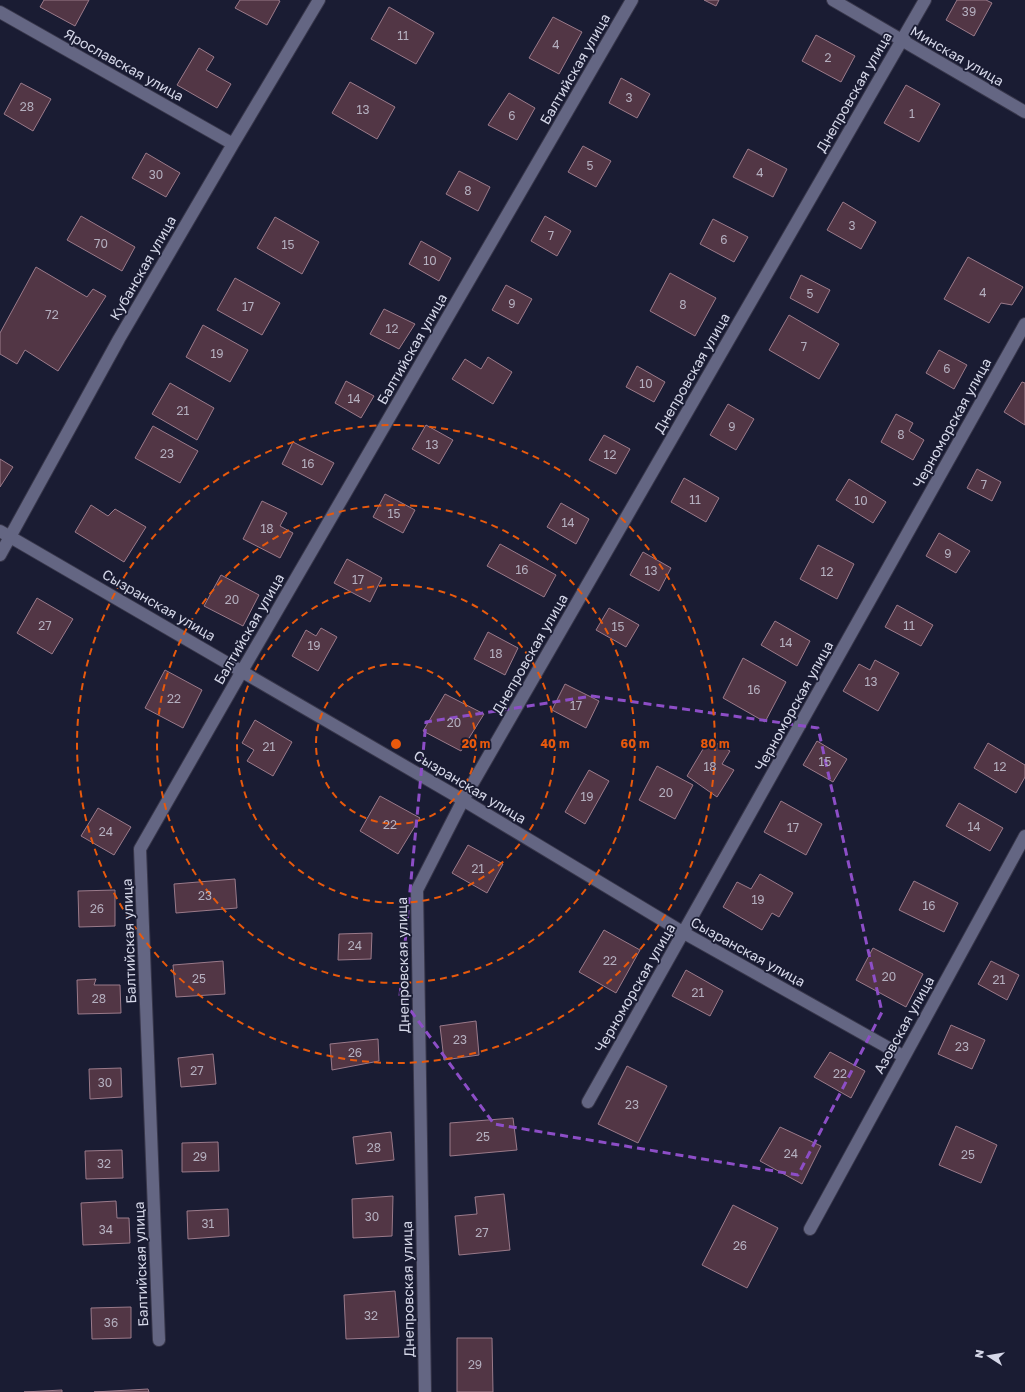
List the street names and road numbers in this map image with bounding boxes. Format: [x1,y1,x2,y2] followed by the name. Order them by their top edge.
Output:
[536,10,613,127] street label: Балтийская улица
[907,22,1007,89] street label: Минская улица
[61,25,187,105] street label: Ярославская улица
[812,29,895,155] street label: Днепровская улица
[106,212,179,323] street label: Кубанская улица
[373,290,450,407] street label: Балтийская улица
[650,310,733,436] street label: Днепровская улица
[909,355,994,491] street label: Черноморская улица
[100,565,219,644] street label: Сызранская улица
[210,570,287,687] street label: Балтийская улица
[488,591,571,717] street label: Днепровская улица
[751,638,836,774] street label: Черноморская улица
[411,746,530,827] street label: Сызранская улица
[118,878,139,1004] street label: Балтийская улица
[393,897,412,1033] street label: Днепровская улица
[688,913,808,990] street label: Сызранская улица
[591,920,678,1055] street label: Черноморская улица
[870,973,937,1076] street label: Азовская улица
[130,1201,151,1327] street label: Балтийская улица
[398,1221,417,1357] street label: Днепровская улица

